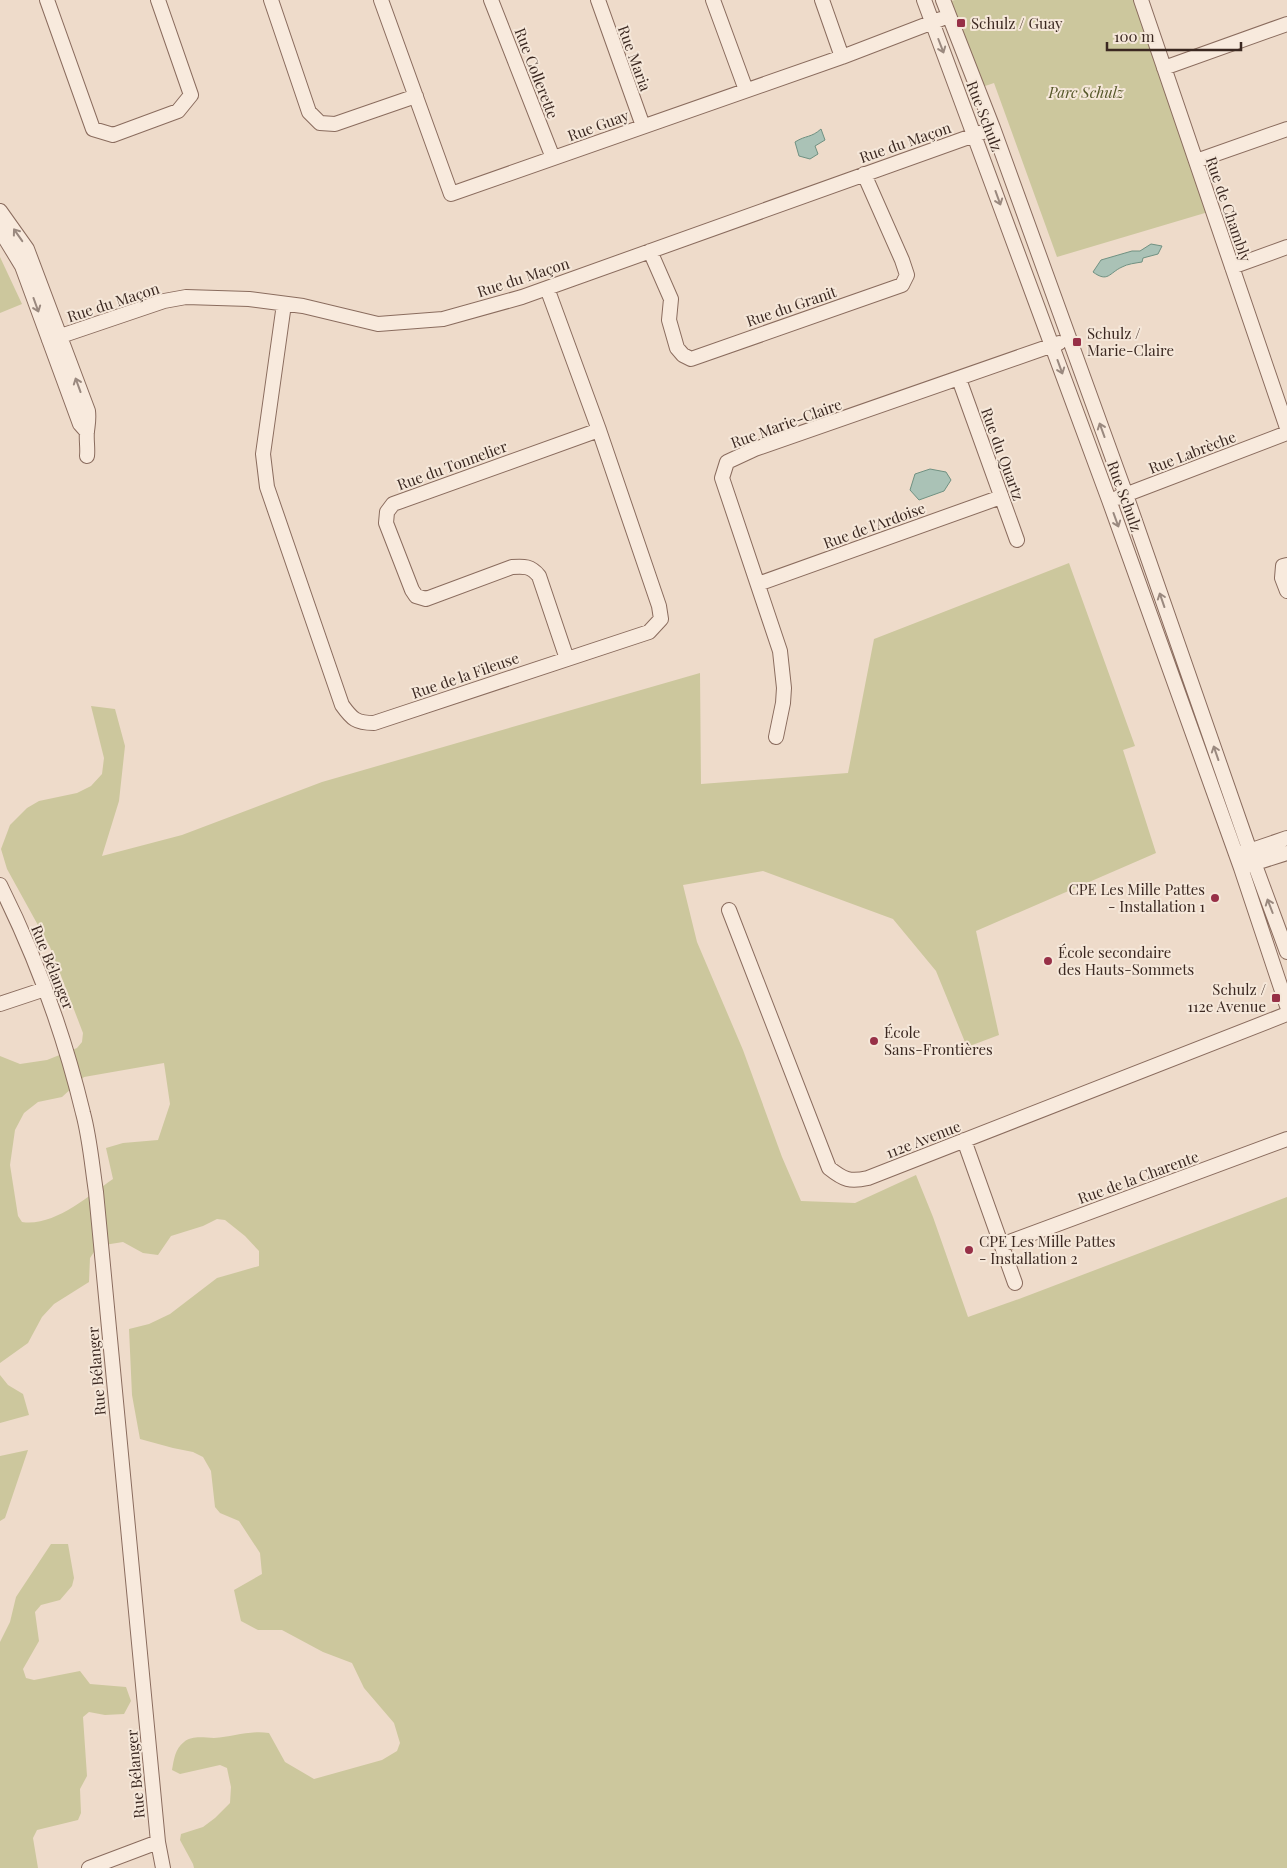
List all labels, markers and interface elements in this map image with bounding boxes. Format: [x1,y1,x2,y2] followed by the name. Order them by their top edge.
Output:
[971,13,1063,33] place label: Schulz / Guay
[955,17,967,29] marker: Schulz / Guay
[1107,20,1241,52] scale bar
[614,22,656,94] street label: Rue Maria
[511,25,563,121] street label: Rue Collerette
[1114,26,1155,46] text: 100 m
[937,38,946,53] one-way arrow
[962,78,1008,154] street label: Rue Schulz
[1047,82,1125,102] park label: Parc Schulz
[565,105,632,145] street label: Rue Guay
[856,117,954,167] street label: Rue du Maçon
[1202,154,1256,265] street label: Rue de Chambly
[994,190,1003,205] one-way arrow
[13,228,23,242] one-way arrow
[474,253,572,301] street label: Rue du Maçon
[64,278,162,326] street label: Rue du Maçon
[743,281,839,331] street label: Rue du Granit
[32,297,41,312] one-way arrow
[1087,323,1174,360] place label: Schulz / Marie-Claire
[1071,336,1083,348] marker: Schulz / Marie-Claire
[1056,359,1065,374] one-way arrow
[73,378,82,393] one-way arrow
[728,394,844,452] street label: Rue Marie-Claire
[977,405,1029,503] street label: Rue du Quartz
[1097,423,1106,438] one-way arrow
[1145,426,1239,478] street label: Rue Labrèche
[394,436,510,494] street label: Rue du Tonnelier
[1103,458,1147,534] street label: Rue Schulz
[820,497,928,553] street label: Rue de l'Ardoise
[1112,511,1121,527] one-way arrow
[1157,592,1166,608] one-way arrow
[409,647,521,703] street label: Rue de la Fileuse
[1211,746,1220,761] one-way arrow
[1069,879,1205,916] place label: CPE Les Mille Pattes - Installation 1
[1209,892,1221,904] marker: CPE Les Mille Pattes - Installation 1
[1265,899,1274,914] one-way arrow
[27,922,79,1012] street label: Rue Bélanger
[1058,942,1194,979] place label: École secondaire des Hauts-Sommets
[1042,955,1054,967] marker: École secondaire des Hauts-Sommets
[1187,979,1266,1016] place label: Schulz / 112e Avenue
[1270,992,1282,1004] marker: Schulz / 112e Avenue
[884,1022,993,1059] place label: École Sans-Frontières
[868,1035,880,1047] marker: École Sans-Frontières
[883,1116,963,1162] street label: 112e Avenue
[1075,1146,1201,1208] street label: Rue de la Charente
[979,1231,1116,1268] place label: CPE Les Mille Pattes - Installation 2
[963,1244,975,1256] marker: CPE Les Mille Pattes - Installation 2
[82,1325,110,1416] street label: Rue Bélanger
[121,1728,149,1819] street label: Rue Bélanger

